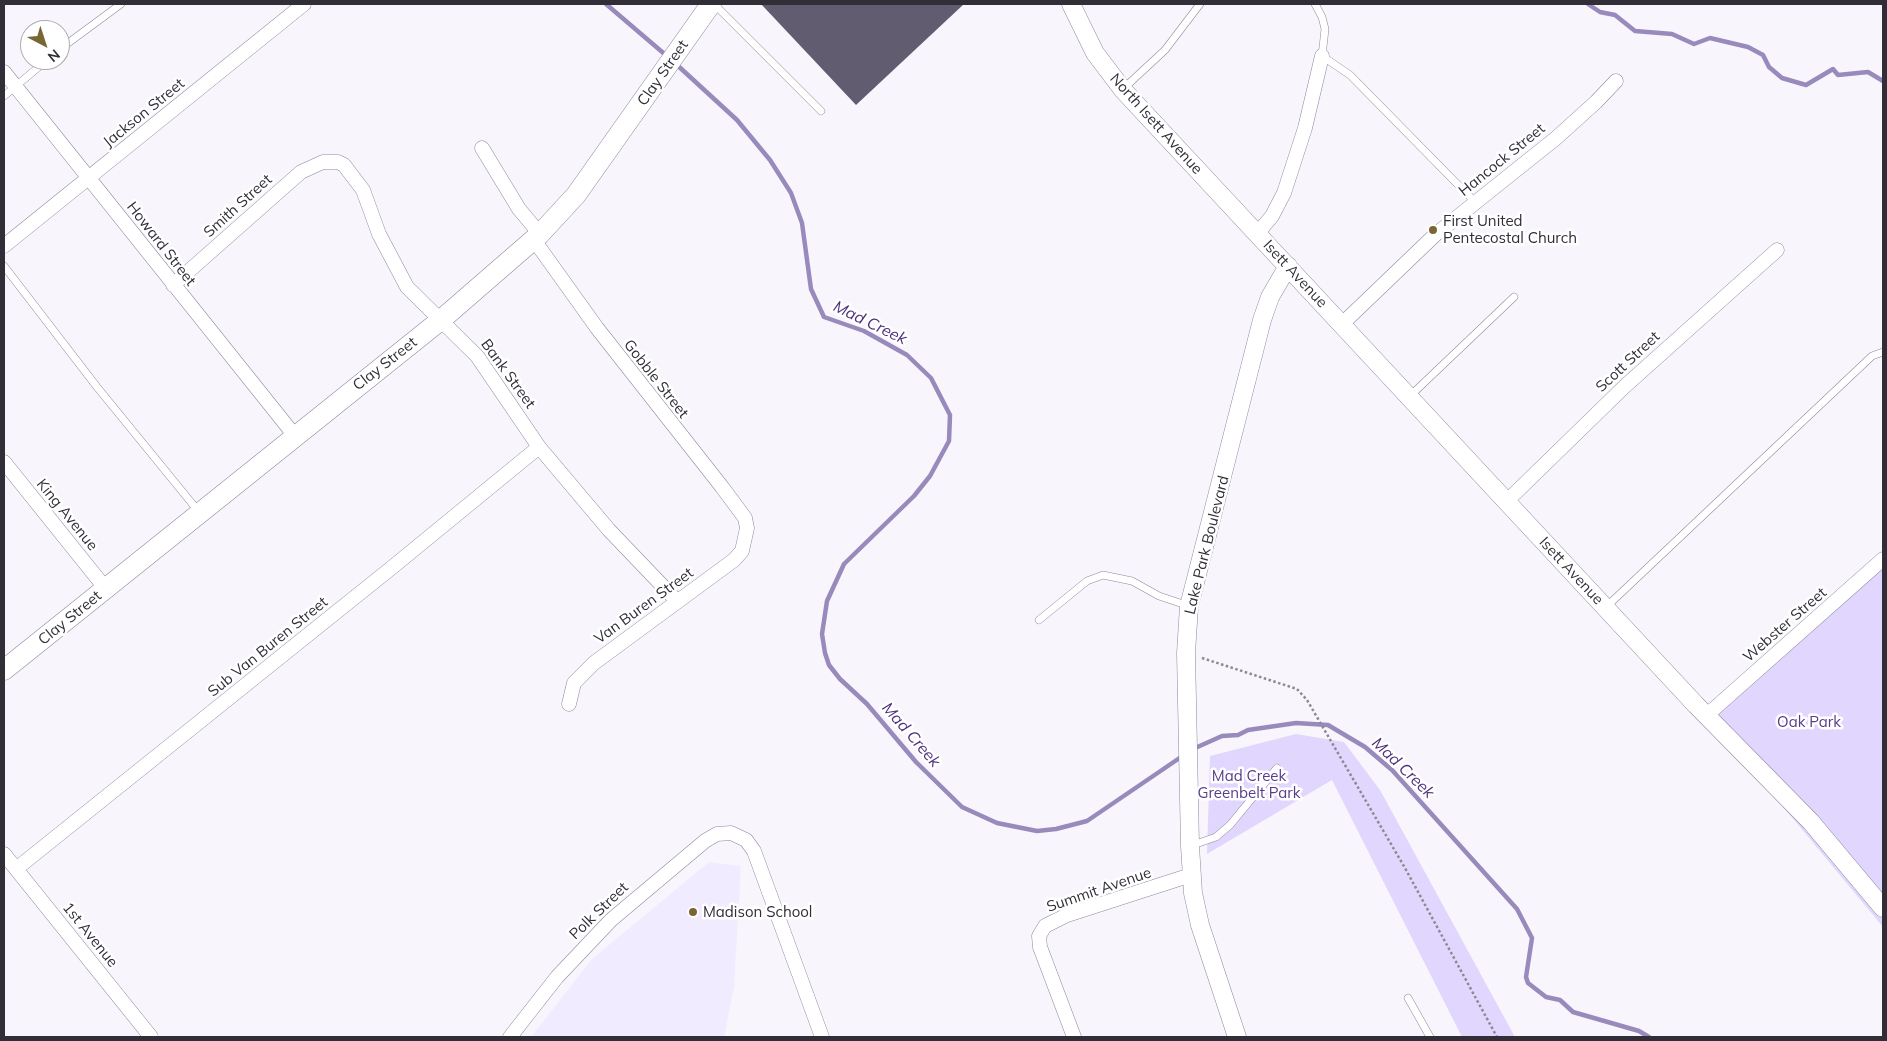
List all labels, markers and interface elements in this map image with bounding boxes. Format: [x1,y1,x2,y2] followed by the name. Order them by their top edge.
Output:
[20,20,70,70] north arrow
[634,37,692,109] street label: Clay Street
[44,45,64,66] text: N
[1106,70,1206,178] street label: North Isett Avenue
[100,75,188,151] street label: Jackson Street
[1455,120,1549,200] street label: Hancock Street
[200,171,276,241] street label: Smith Street
[123,198,199,290] street label: Howard Street
[1443,212,1577,247] place label: First United Pentecostal Church
[1427,224,1439,236] marker: First United Pentecostal Church
[1259,236,1331,312] street label: Isett Avenue
[830,297,910,349] water label: Mad Creek
[1592,328,1664,396] street label: Scott Street
[349,333,421,395] street label: Clay Street
[477,336,539,412] street label: Bank Street
[620,336,692,422] street label: Gobble Street
[1181,474,1233,616] street label: Lake Park Boulevard
[33,475,101,555] street label: King Avenue
[1535,533,1607,609] street label: Isett Avenue
[591,564,697,648] street label: Van Buren Street
[1740,584,1830,666] street label: Webster Street
[35,587,105,649] street label: Clay Street
[205,593,331,701] street label: Sub Van Buren Street
[878,699,944,771] water label: Mad Creek
[1777,713,1841,731] park label: Oak Park
[1368,734,1438,802] water label: Mad Creek
[1198,767,1300,802] park label: Mad Creek Greenbelt Park
[1044,864,1154,916] street label: Summit Avenue
[566,879,632,943] street label: Polk Street
[59,899,121,971] street label: 1st Avenue
[703,903,812,921] place label: Madison School
[687,906,699,918] marker: Madison School

